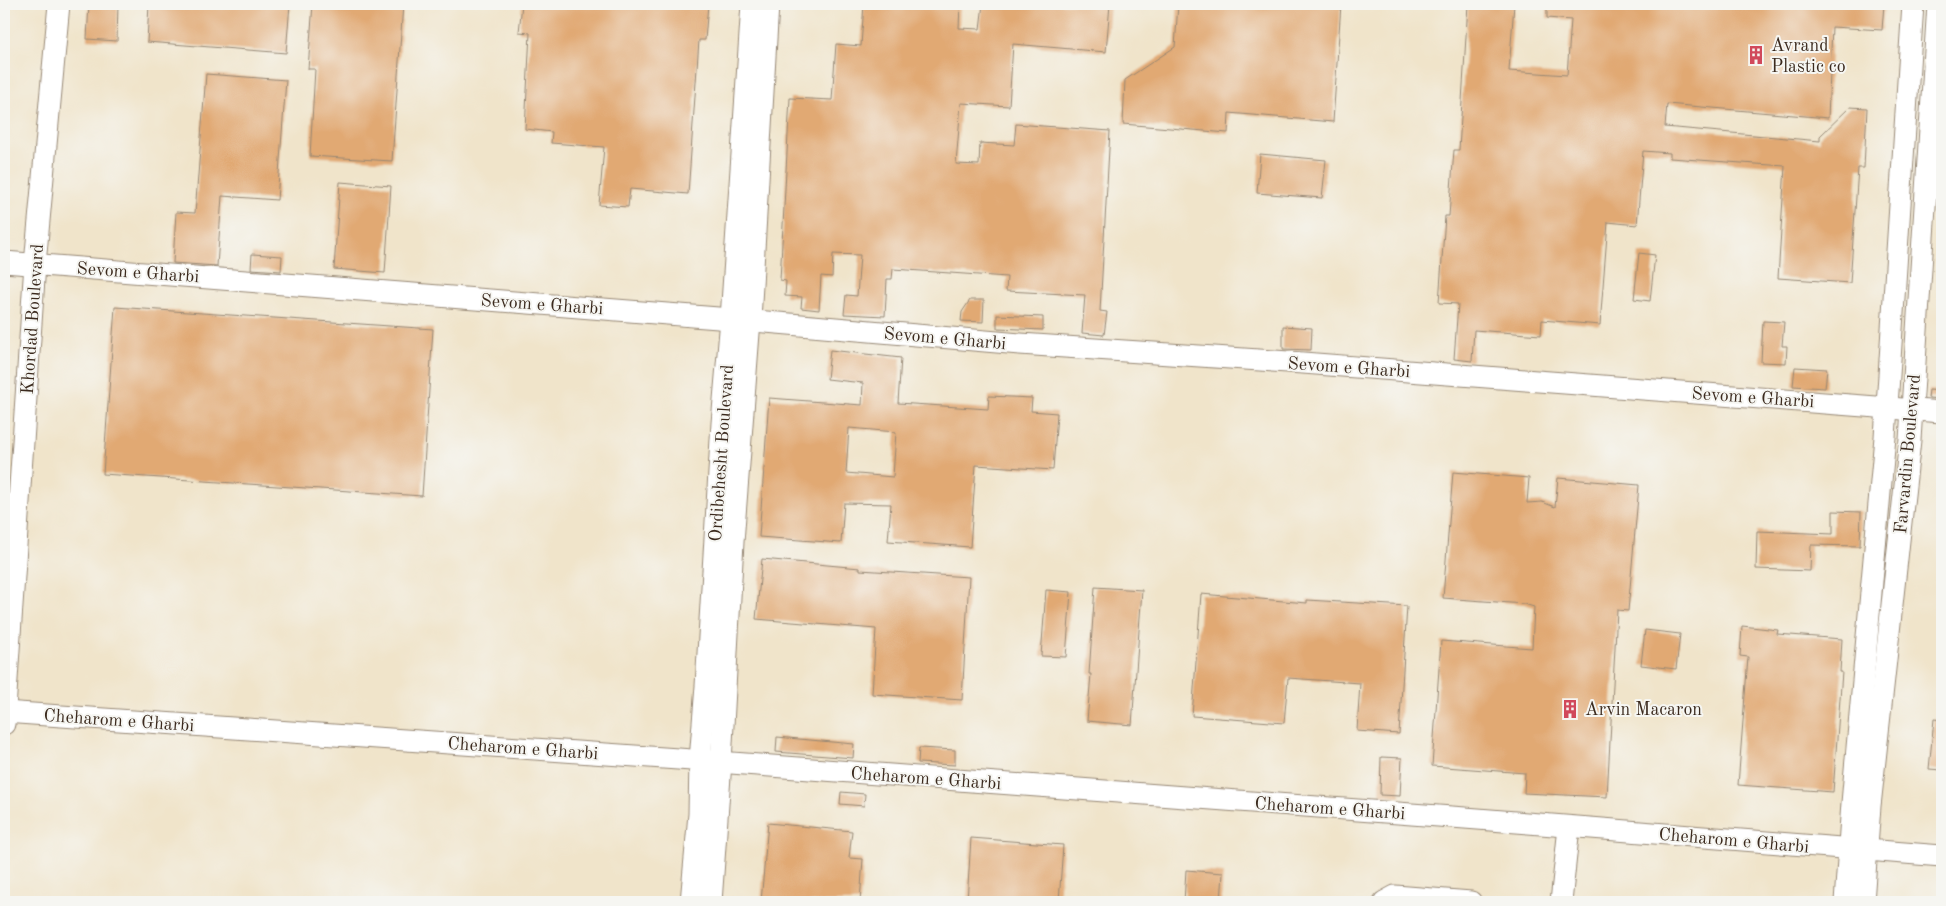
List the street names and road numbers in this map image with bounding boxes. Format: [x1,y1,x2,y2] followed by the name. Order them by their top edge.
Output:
[19,243,47,395] street label: Khordad Boulevard
[76,260,200,286] street label: Sevom e Gharbi
[480,292,604,318] street label: Sevom e Gharbi
[883,325,1007,353] street label: Sevom e Gharbi
[1287,355,1411,381] street label: Sevom e Gharbi
[707,364,737,542] street label: Ordibehesht Boulevard
[1892,373,1924,535] street label: Farvardin Boulevard
[1691,385,1815,411] street label: Sevom e Gharbi
[43,707,195,735] street label: Cheharom e Gharbi
[447,735,599,763] street label: Cheharom e Gharbi
[850,765,1002,793] street label: Cheharom e Gharbi
[1254,795,1406,823] street label: Cheharom e Gharbi
[1658,825,1810,857] street label: Cheharom e Gharbi

